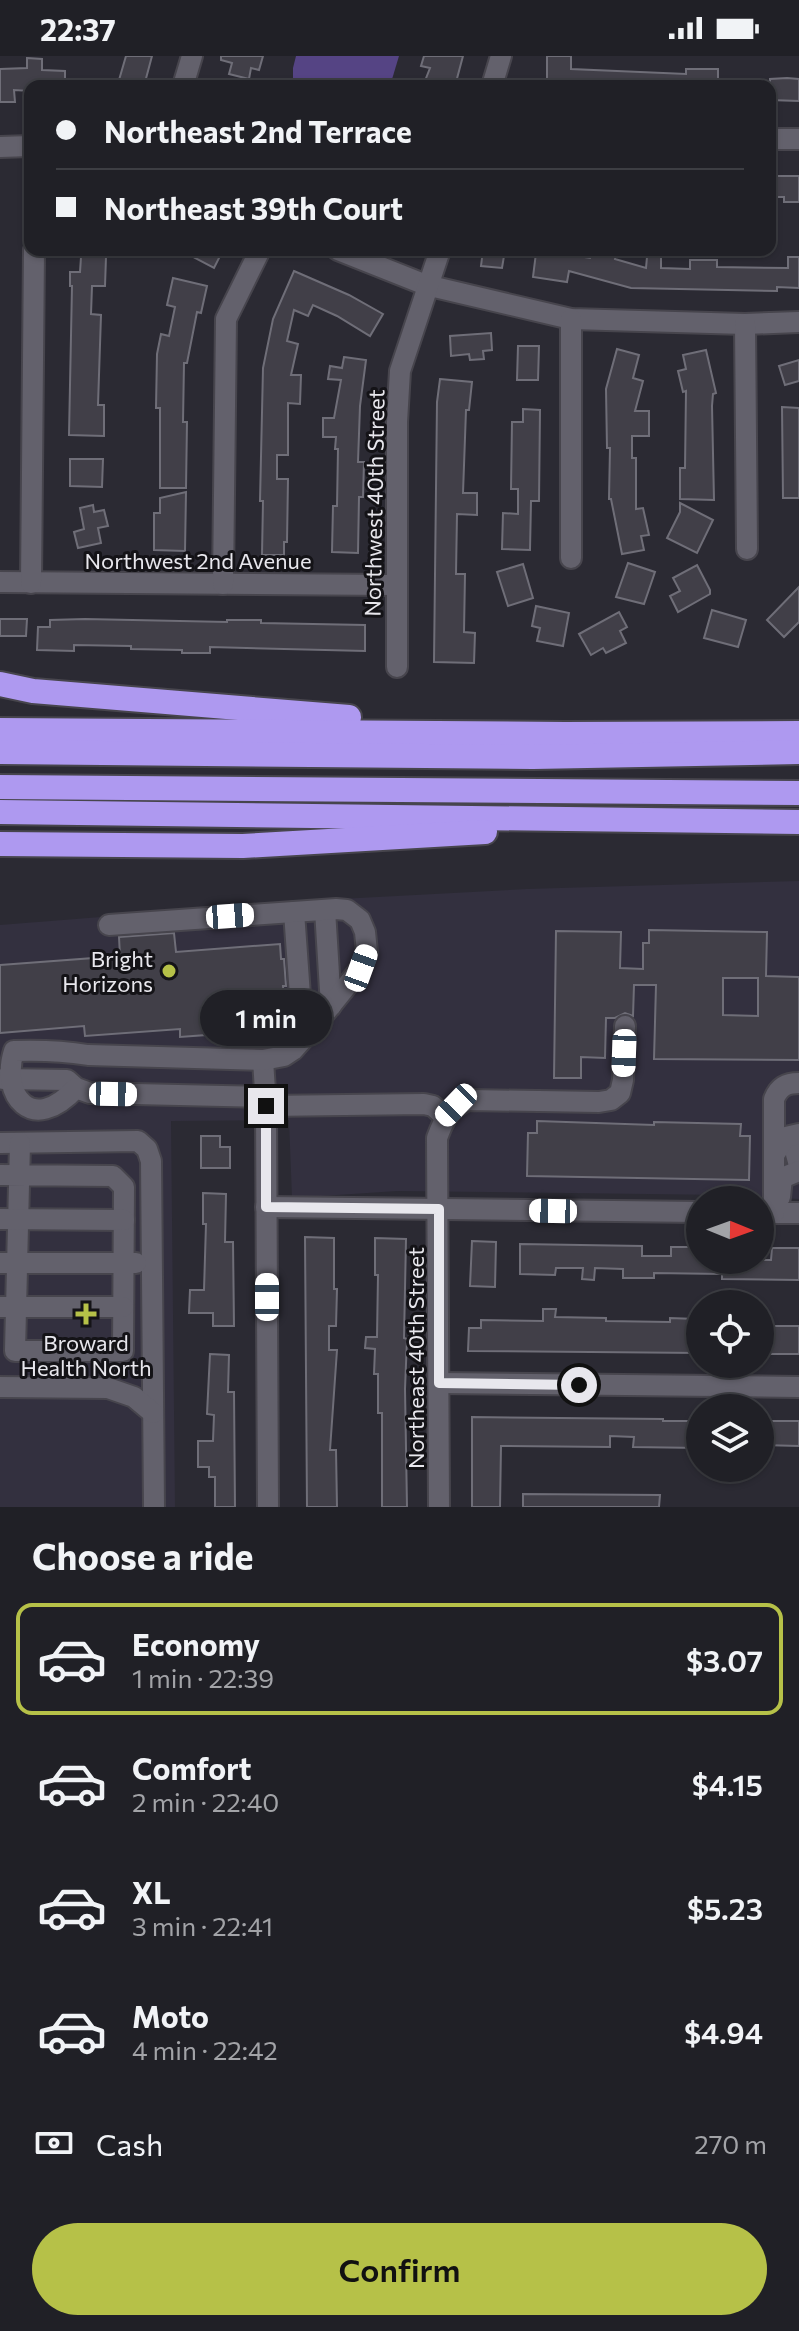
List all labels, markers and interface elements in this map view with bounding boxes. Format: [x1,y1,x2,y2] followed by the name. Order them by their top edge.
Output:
[40,10,116,47] text: 22:37
[104,112,412,149] text: Northeast 2nd Terrace
[104,189,403,226] text: Northeast 39th Court
[359,389,389,617] street label: Northwest 40th Street
[85,547,311,574] street label: Northwest 2nd Avenue
[205,902,255,930] car
[342,941,380,995] car
[62,945,153,997] place label: Bright Horizons
[160,962,178,980] marker: Bright Horizons
[200,990,332,1046] callout: 1 min
[235,1002,297,1033] text: 1 min
[611,1029,637,1077] car
[431,1079,481,1131] car
[89,1082,137,1106] car
[248,1088,284,1124] route end
[686,1186,774,1274] north arrow
[686,1186,774,1482] map controls
[529,1199,577,1223] car
[402,1247,429,1469] street label: Northeast 40th Street
[255,1273,279,1321] car
[686,1290,774,1378] button: locate
[75,1303,97,1325] marker: Broward Health North
[20,1329,152,1381] place label: Broward Health North
[561,1367,597,1403] route start
[686,1394,774,1482] button: layers
[32,1533,253,1577] text: Choose a ride
[36,1623,108,1695] icon: car
[132,1625,260,1662] text: Economy
[686,1641,763,1678] text: $3.07
[132,1662,274,1693] text: 1 min · 22:39
[36,1747,108,1819] icon: car
[132,1749,251,1786] text: Comfort
[692,1765,763,1802] text: $4.15
[132,1786,279,1817] text: 2 min · 22:40
[36,1871,108,1943] icon: car
[132,1873,171,1910] text: XL
[687,1889,763,1926] text: $5.23
[132,1910,273,1941] text: 3 min · 22:41
[36,1995,108,2067] icon: car
[132,1997,209,2034] text: Moto
[684,2013,763,2050] text: $4.94
[132,2034,278,2065] text: 4 min · 22:42
[32,2121,76,2165] icon: cash
[96,2125,163,2162] text: Cash
[694,2128,767,2159] text: 270 m
[32,2223,767,2315] button: Confirm

